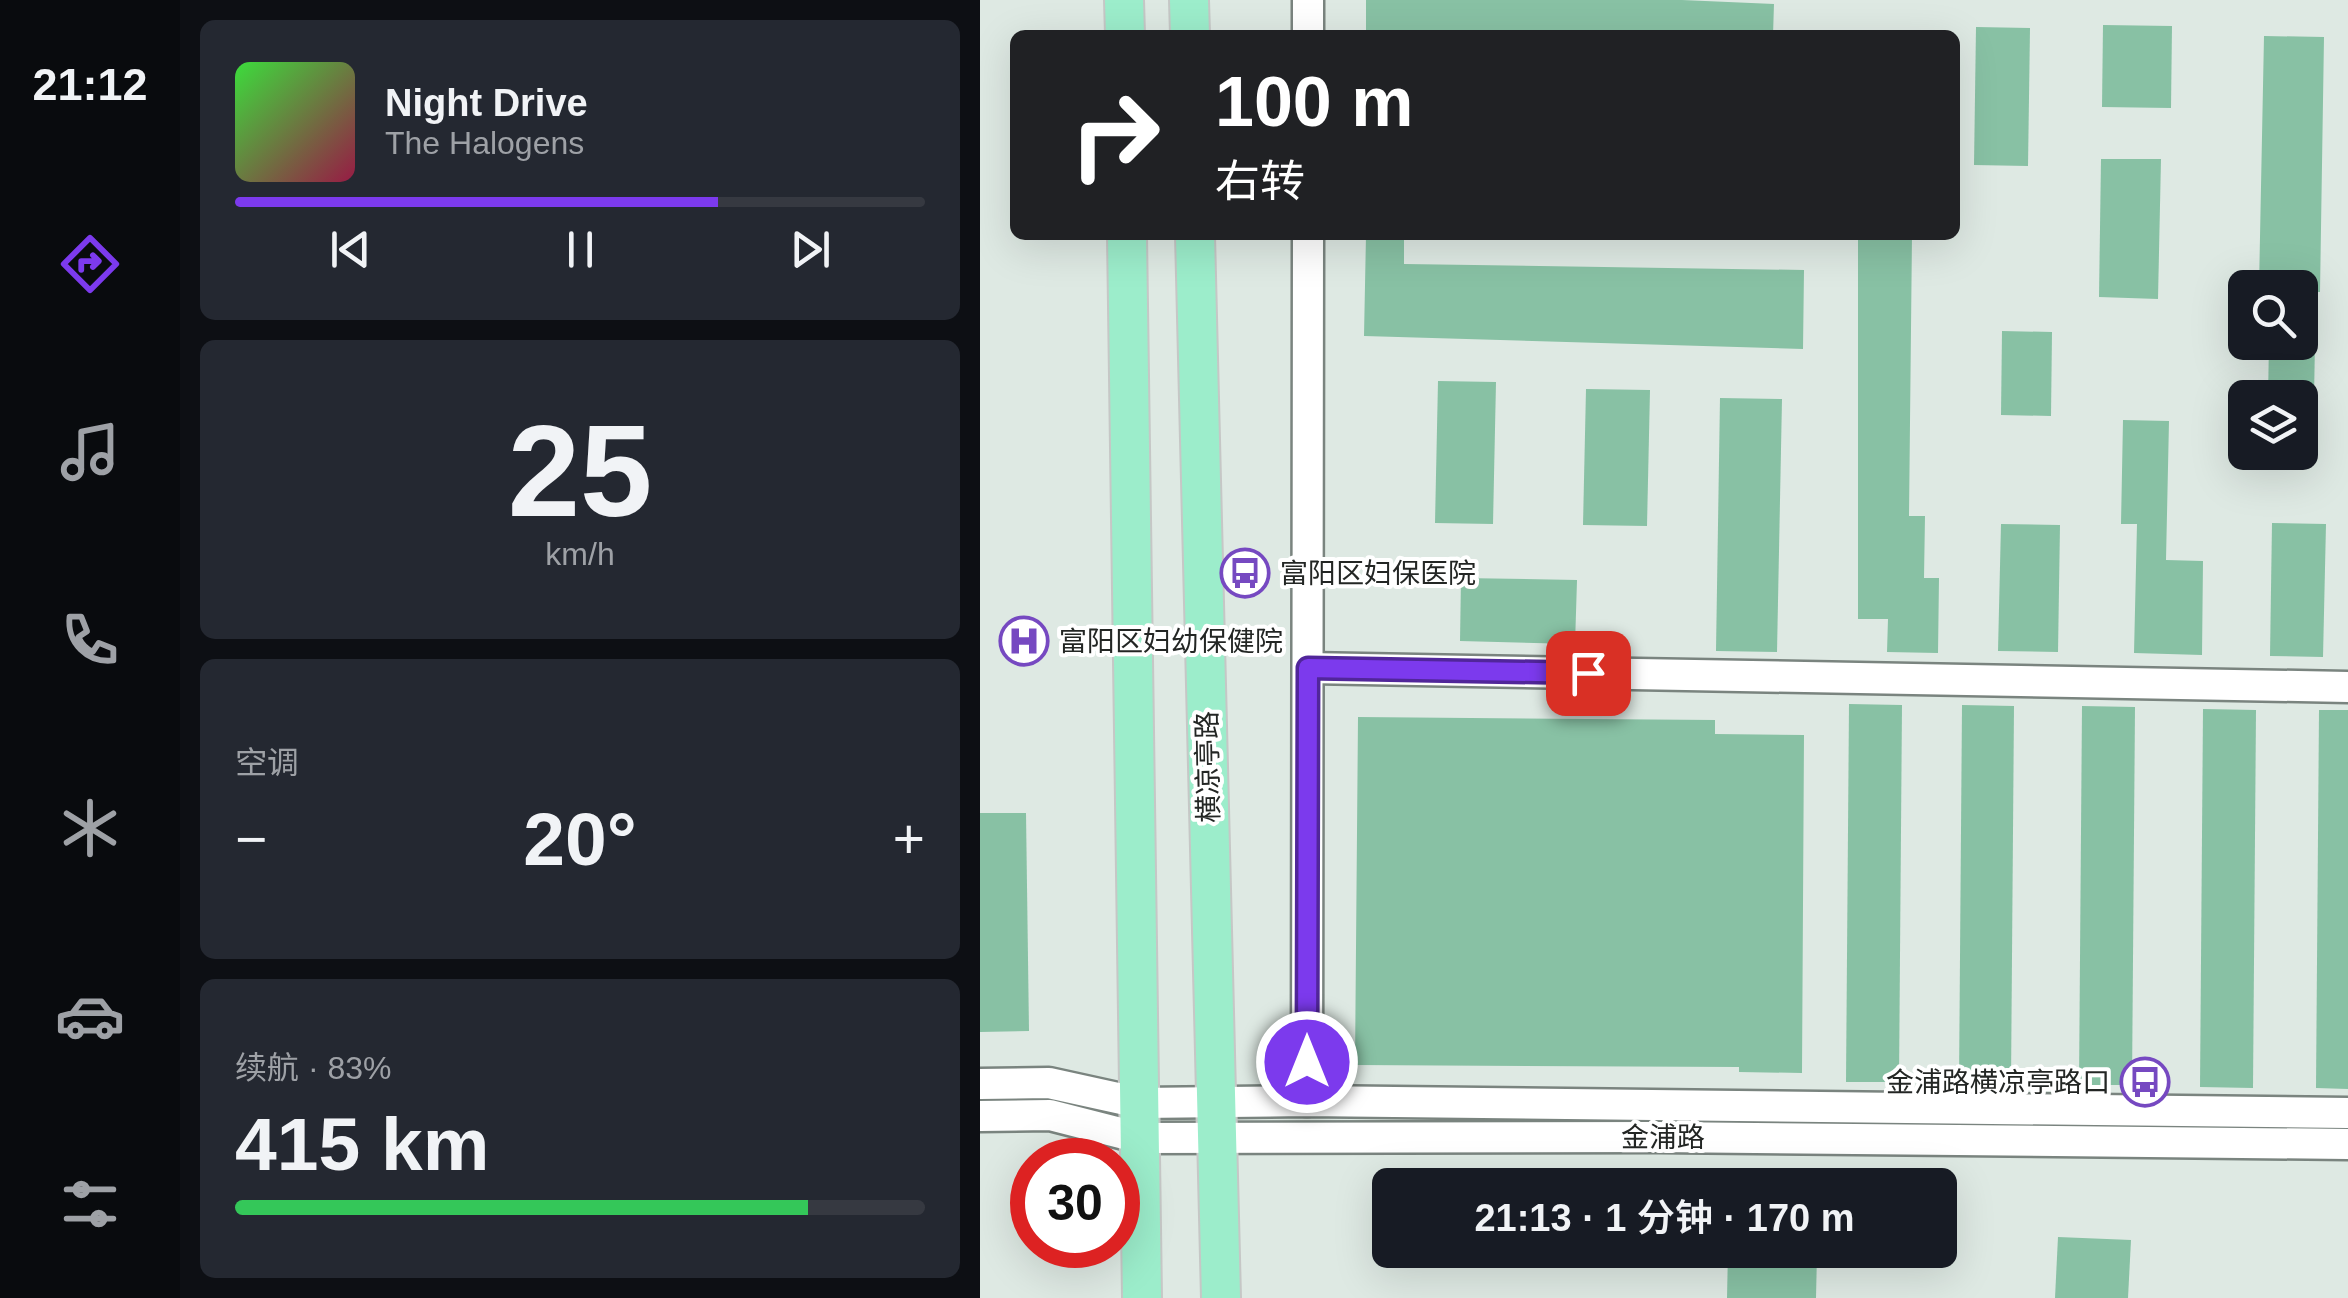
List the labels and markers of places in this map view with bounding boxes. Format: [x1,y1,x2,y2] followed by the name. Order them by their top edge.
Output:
[1219,547,1271,599] bus stop icon: 富阳区妇保医院
[1280,558,1476,589] place label: 富阳区妇保医院
[998,615,1050,667] hospital icon: 富阳区妇幼保健院
[1059,626,1283,657] place label: 富阳区妇幼保健院
[1546,631,1631,716] pin
[2119,1056,2171,1108] bus stop icon: 金浦路横凉亭路口
[1886,1067,2110,1098] place label: 金浦路横凉亭路口

